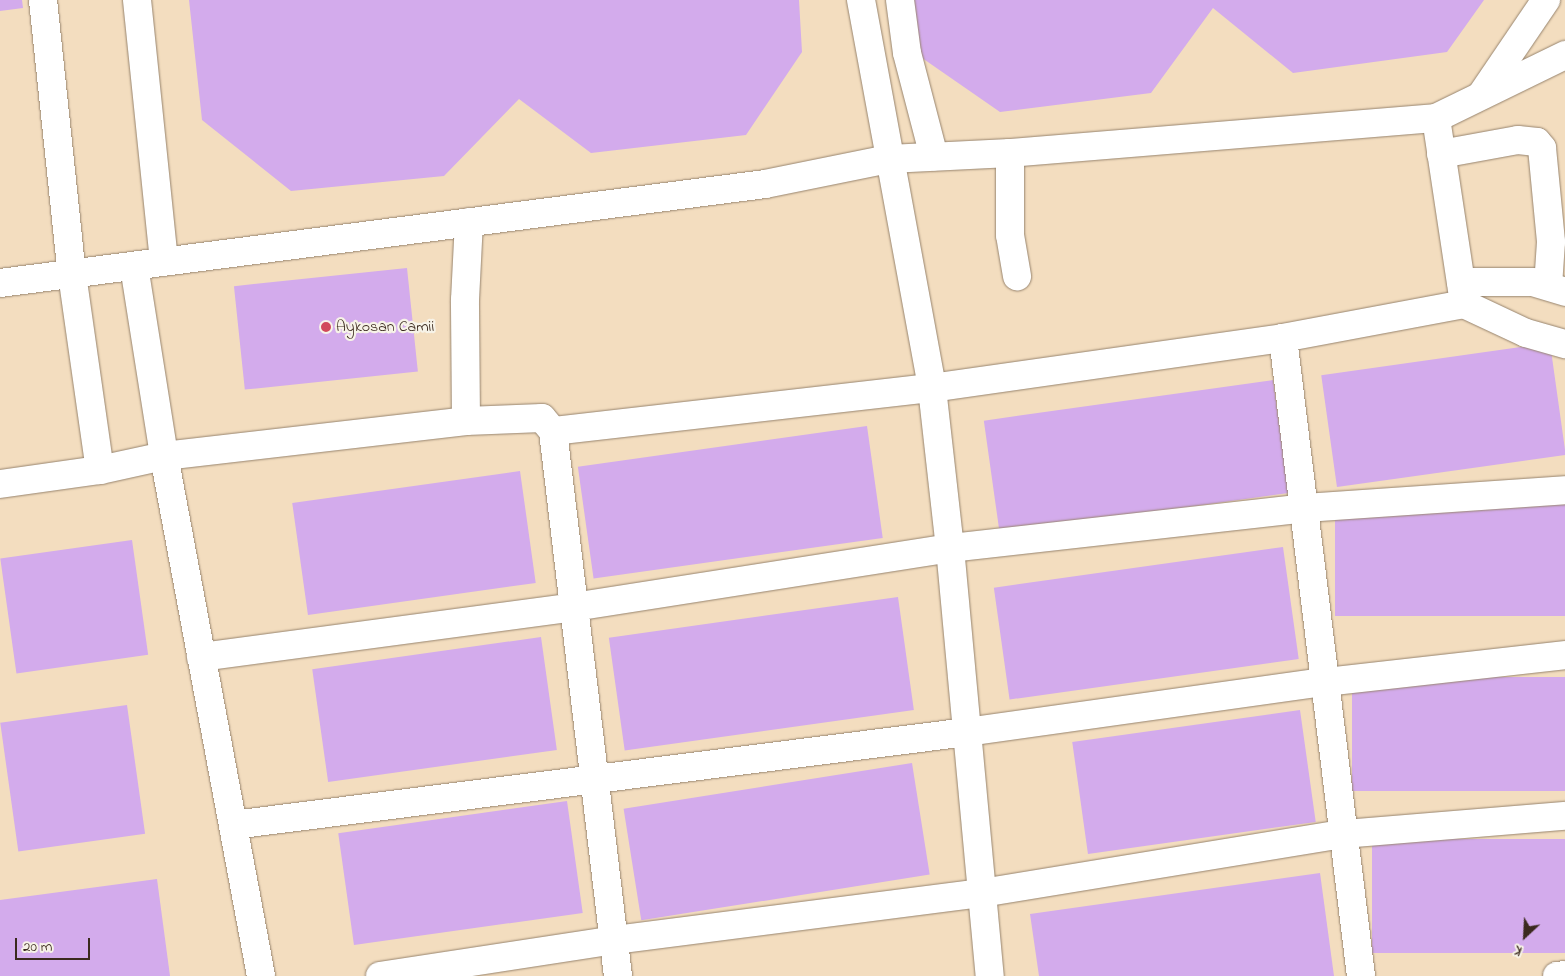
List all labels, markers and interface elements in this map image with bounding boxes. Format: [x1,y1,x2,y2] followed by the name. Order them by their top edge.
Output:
[336,317,434,337] place label: Aykosan Camii
[320,321,332,333] marker: Aykosan Camii
[1500,911,1550,961] north arrow
[18,928,92,960] scale bar
[23,936,52,958] text: 20 m
[1511,939,1526,961] text: K

